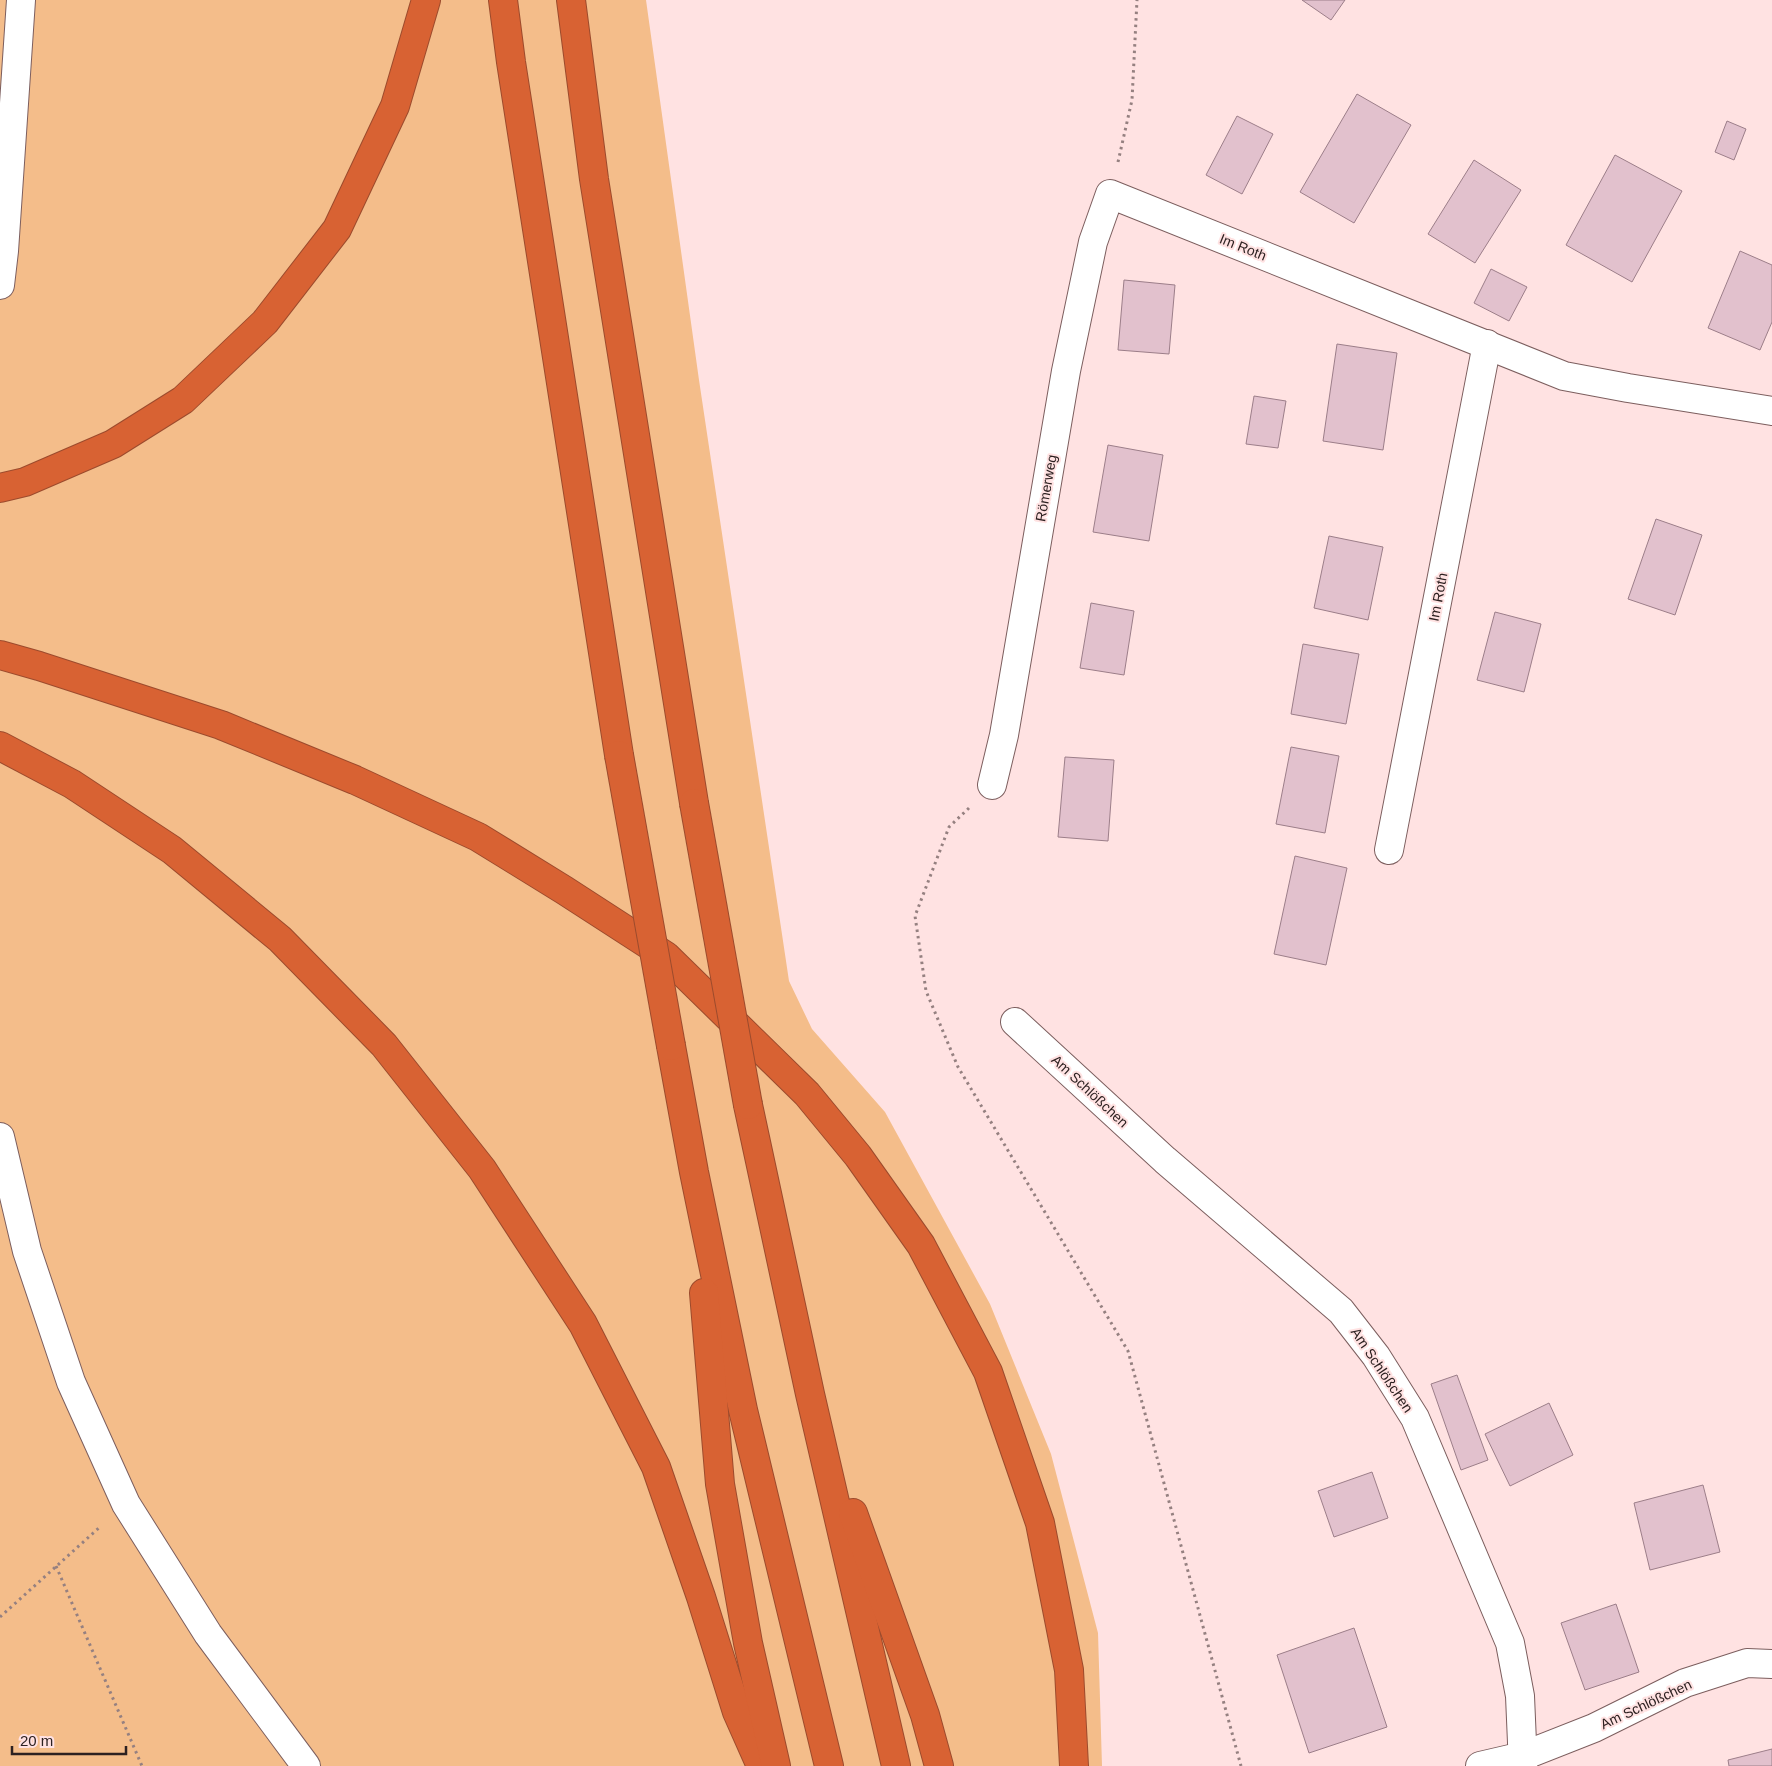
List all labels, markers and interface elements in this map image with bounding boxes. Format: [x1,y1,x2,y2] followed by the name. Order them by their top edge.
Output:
[1217,230,1269,264] street label: Im Roth
[1032,453,1060,523] street label: Römerweg
[1425,571,1451,623] street label: Im Roth
[1048,1051,1132,1131] street label: Am Schlößchen
[1348,1325,1416,1415] street label: Am Schlößchen
[1598,1676,1694,1732] street label: Am Schlößchen
[12,1724,126,1756] scale bar
[20,1732,53,1749] text: 20 m

